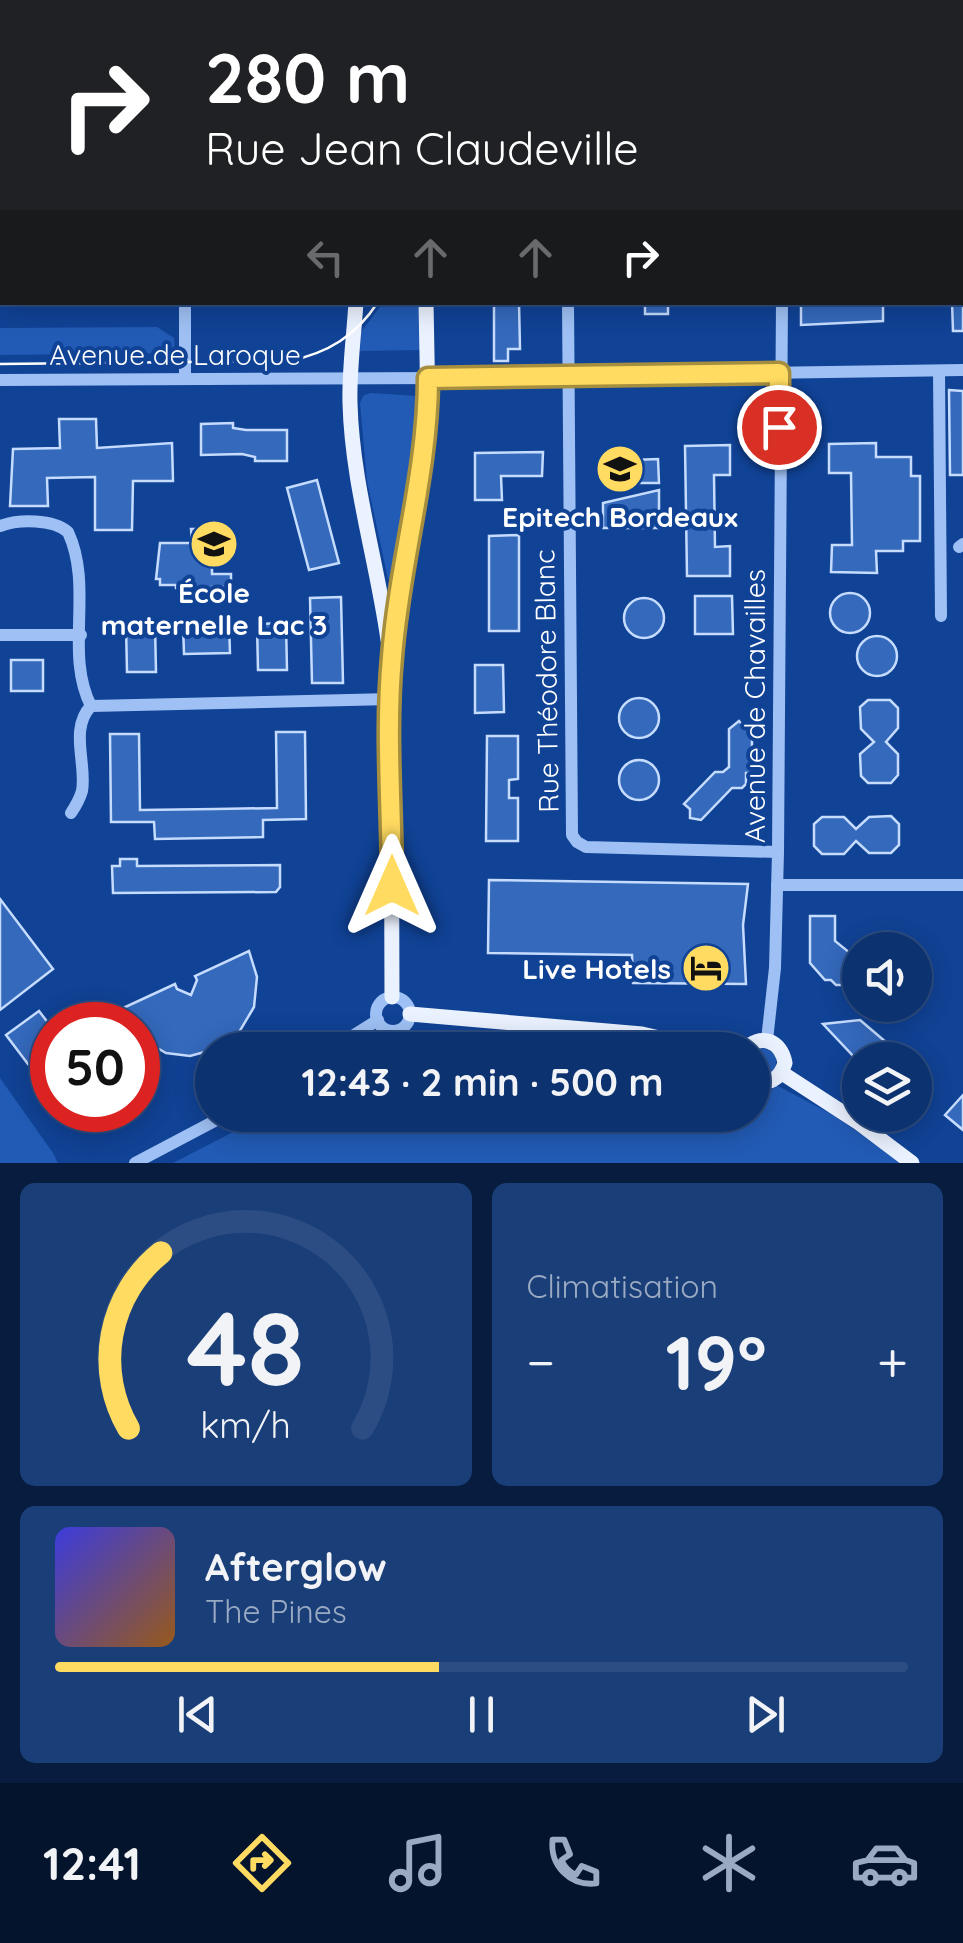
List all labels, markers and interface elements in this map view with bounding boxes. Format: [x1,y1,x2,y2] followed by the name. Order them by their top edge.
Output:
[205,33,410,121] text: 280 m
[40,40,170,170] icon: right
[205,120,639,176] text: Rue Jean Claudeville
[298,230,353,285] icon: left
[403,230,458,285] icon: ahead
[508,230,563,285] icon: ahead
[613,230,668,285] icon: right
[49,337,301,372] street label: Avenue de Laroque
[737,385,822,470] pin
[752,400,807,455] icon: arrive
[594,443,646,495] school or university icon: Epitech Bordeaux
[502,499,738,534] place label: Epitech Bordeaux
[188,518,240,570] school or university icon: École maternelle Lac 3
[526,549,566,813] street label: Rue Théodore Blanc
[737,569,772,843] street label: Avenue de Chavailles
[101,575,327,642] place label: École maternelle Lac 3
[340,834,444,938] position arrow
[842,932,932,1132] map controls
[842,932,932,1022] button: sound
[680,942,732,994] hotel icon: Live Hotels
[522,951,671,986] place label: Live Hotels
[30,1002,160,1132] speed limit sign: 50
[842,1042,932,1132] button: layers
[301,1058,664,1106] text: 12:43 · 2 min · 500 m
[527,1266,718,1306] text: Climatisation
[187,1282,305,1412] text: 48
[665,1315,767,1409] text: 19°
[527,1327,555,1396] text: −
[877,1327,908,1396] text: +
[200,1402,291,1447] text: km/h
[205,1543,387,1591] text: Afterglow
[205,1591,347,1631] text: The Pines
[170,1687,225,1742] icon: previous
[454,1687,509,1742] icon: pause
[738,1687,793,1742] icon: next
[227,1828,297,1898] icon: directions
[383,1828,453,1898] icon: music
[538,1828,608,1898] icon: phone
[694,1828,764,1898] icon: climate
[850,1828,920,1898] icon: car
[43,1835,141,1891] text: 12:41

